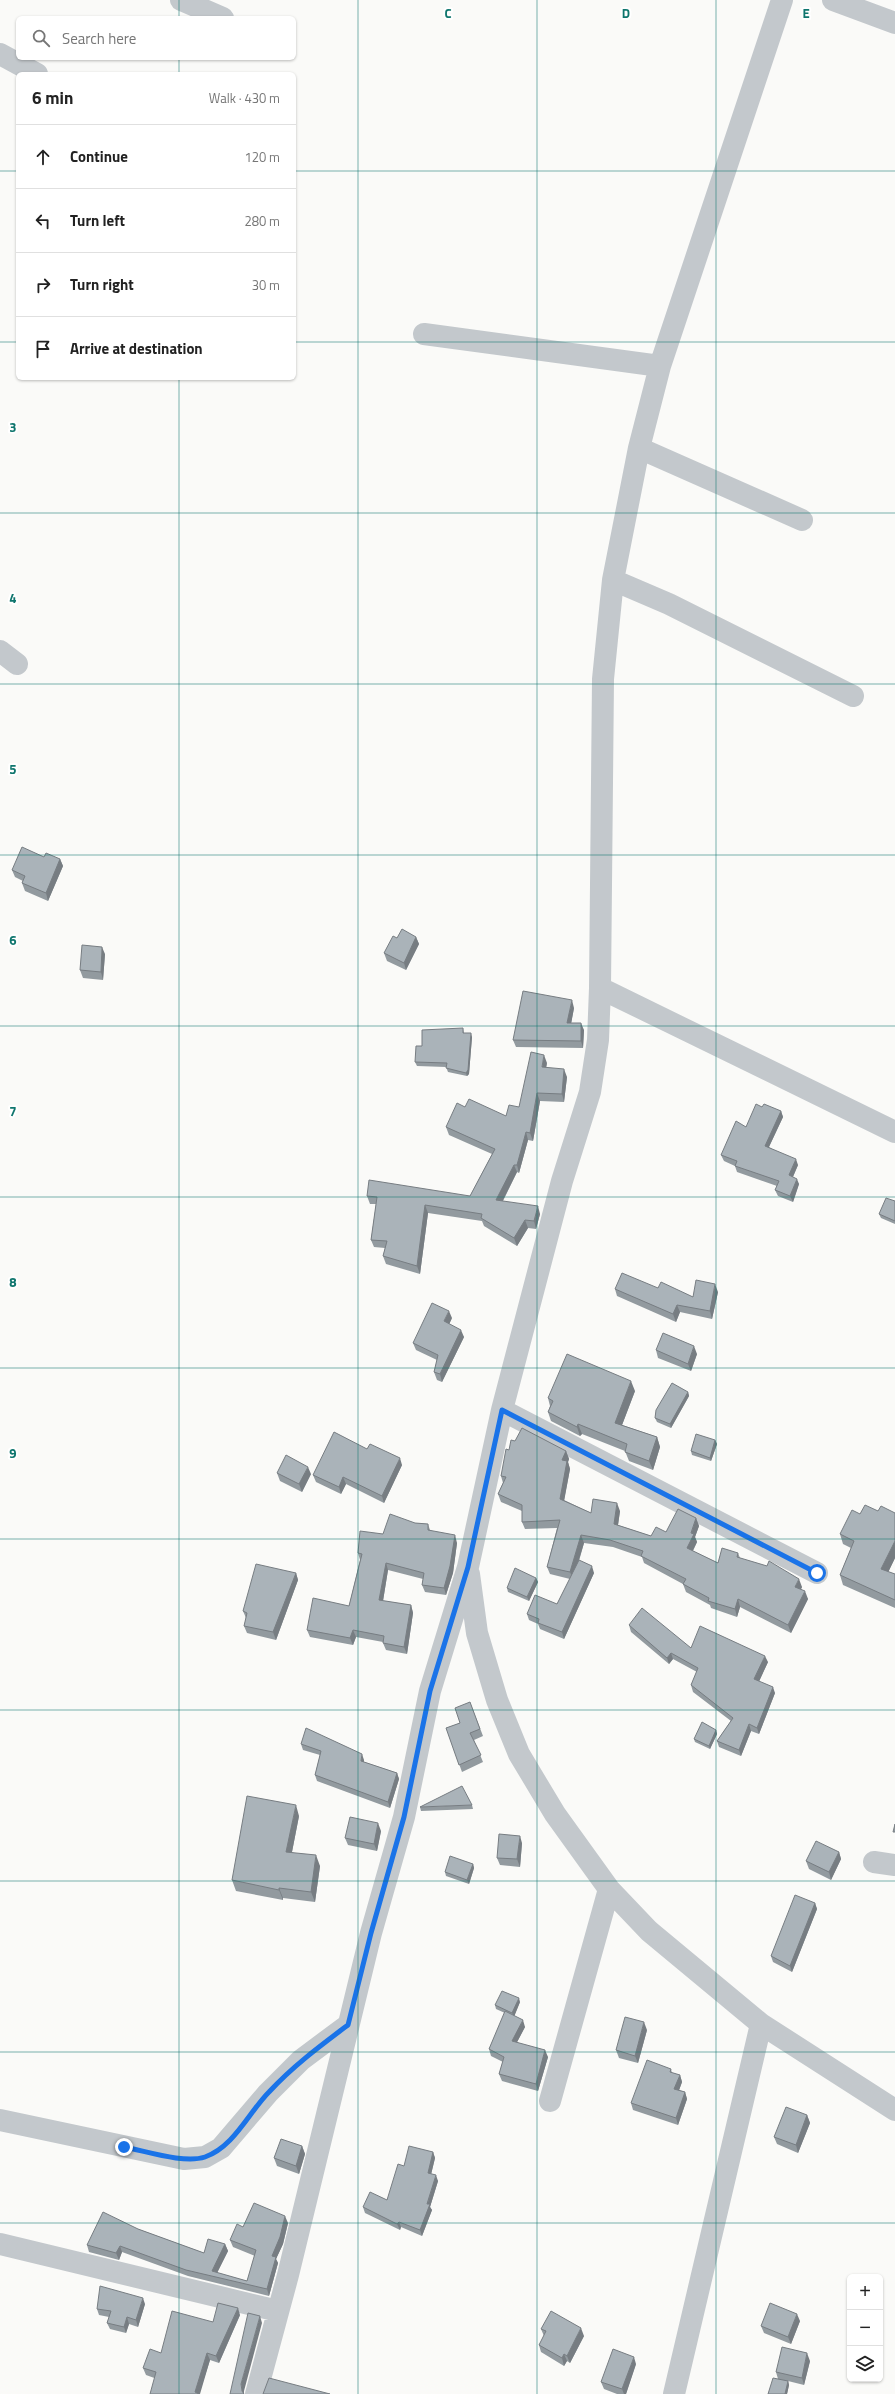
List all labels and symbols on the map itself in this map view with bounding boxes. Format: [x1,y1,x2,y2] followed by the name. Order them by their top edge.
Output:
[444,3,452,23] text: C
[622,3,630,23] text: D
[802,3,810,23] text: E
[9,417,17,437] text: 3
[9,588,17,608] text: 4
[9,759,17,779] text: 5
[9,930,17,950] text: 6
[9,1101,17,1121] text: 7
[9,1272,17,1292] text: 8
[9,1443,17,1463] text: 9
[808,1564,826,1582] route start
[115,2138,133,2156] route end

